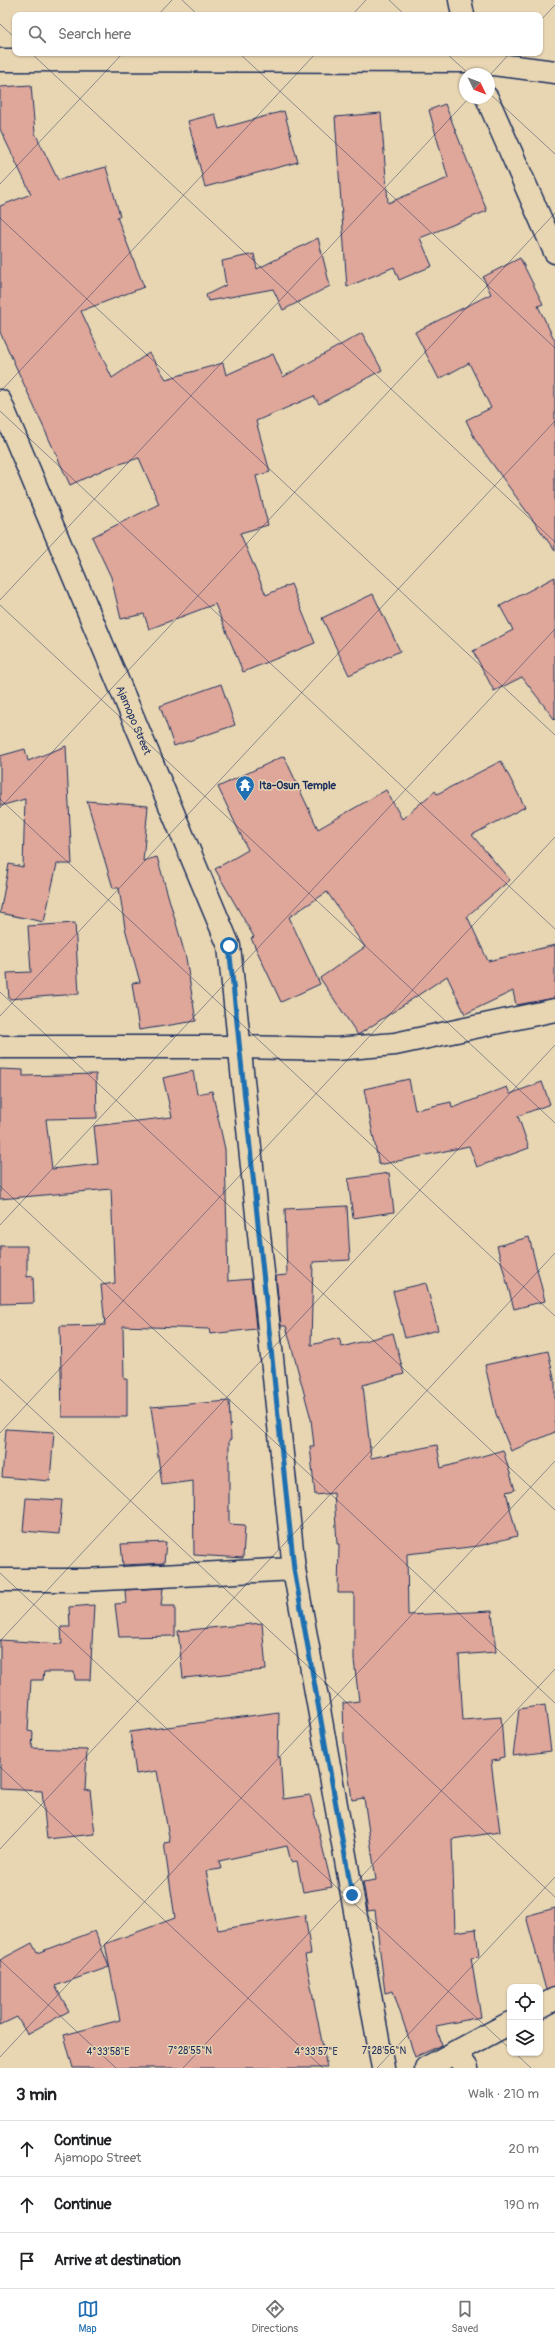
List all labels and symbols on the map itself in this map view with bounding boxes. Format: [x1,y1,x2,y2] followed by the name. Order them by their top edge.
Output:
[459,68,495,104] north arrow
[114,683,155,757] street label: Ajamopo Street
[234,774,256,802] temple icon: Ita-Osun Temple
[259,779,336,792] place label: Ita-Osun Temple
[220,937,238,955] route start
[343,1886,361,1904] route end
[168,2045,212,2057] text: 7°28'55"N
[362,2045,406,2057] text: 7°28'56"N
[86,2046,130,2058] text: 4°33'58"E
[294,2046,338,2058] text: 4°33'57"E

